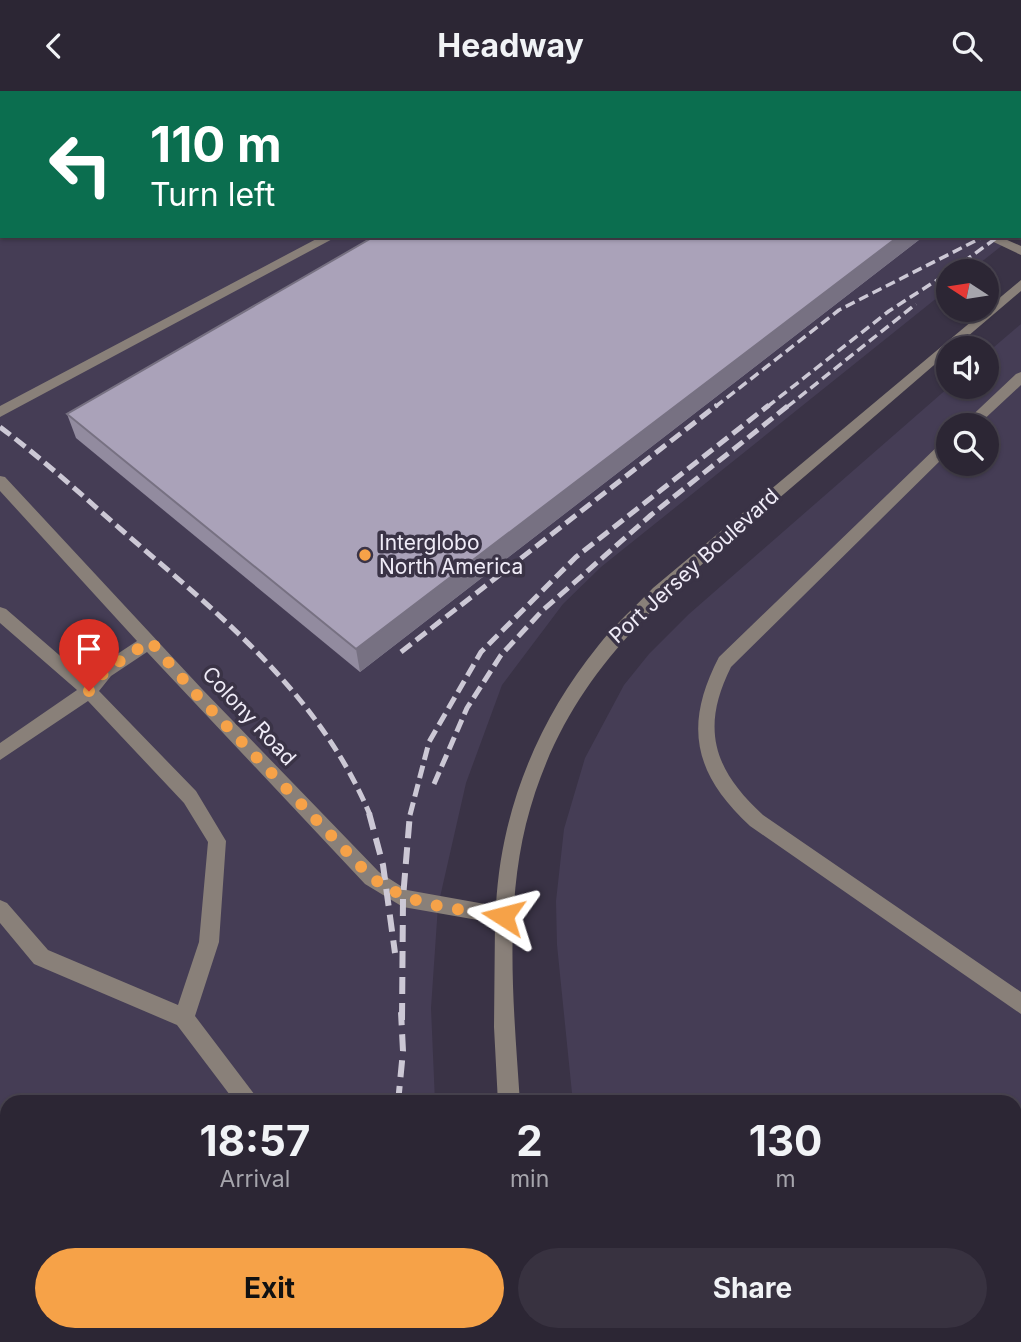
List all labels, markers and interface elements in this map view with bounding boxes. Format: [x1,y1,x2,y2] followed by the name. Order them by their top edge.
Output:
[437,26,584,65] text: Headway
[35,27,73,65] icon: back
[948,27,986,65] icon: search
[150,115,282,174] text: 110 m
[35,119,126,210] icon: left
[150,175,275,214] text: Turn left
[936,259,999,322] north arrow
[936,259,999,476] map controls
[936,336,999,399] button: sound
[936,413,999,476] button: search
[604,483,783,648] street label: Port Jersey Boulevard
[379,530,523,579] place label: Interglobo North America
[357,547,373,563] marker: Interglobo North America
[59,619,119,691] pin
[70,630,108,668] icon: arrive
[197,661,302,770] street label: Colony Road
[466,879,540,953] position arrow
[200,1115,310,1166] text: 18:57
[516,1115,543,1166] text: 2
[749,1115,822,1166] text: 130
[220,1165,290,1193] text: Arrival
[510,1165,549,1193] text: min
[776,1165,796,1193] text: m
[35,1248,504,1328] button: Exit
[518,1248,987,1328] button: Share

